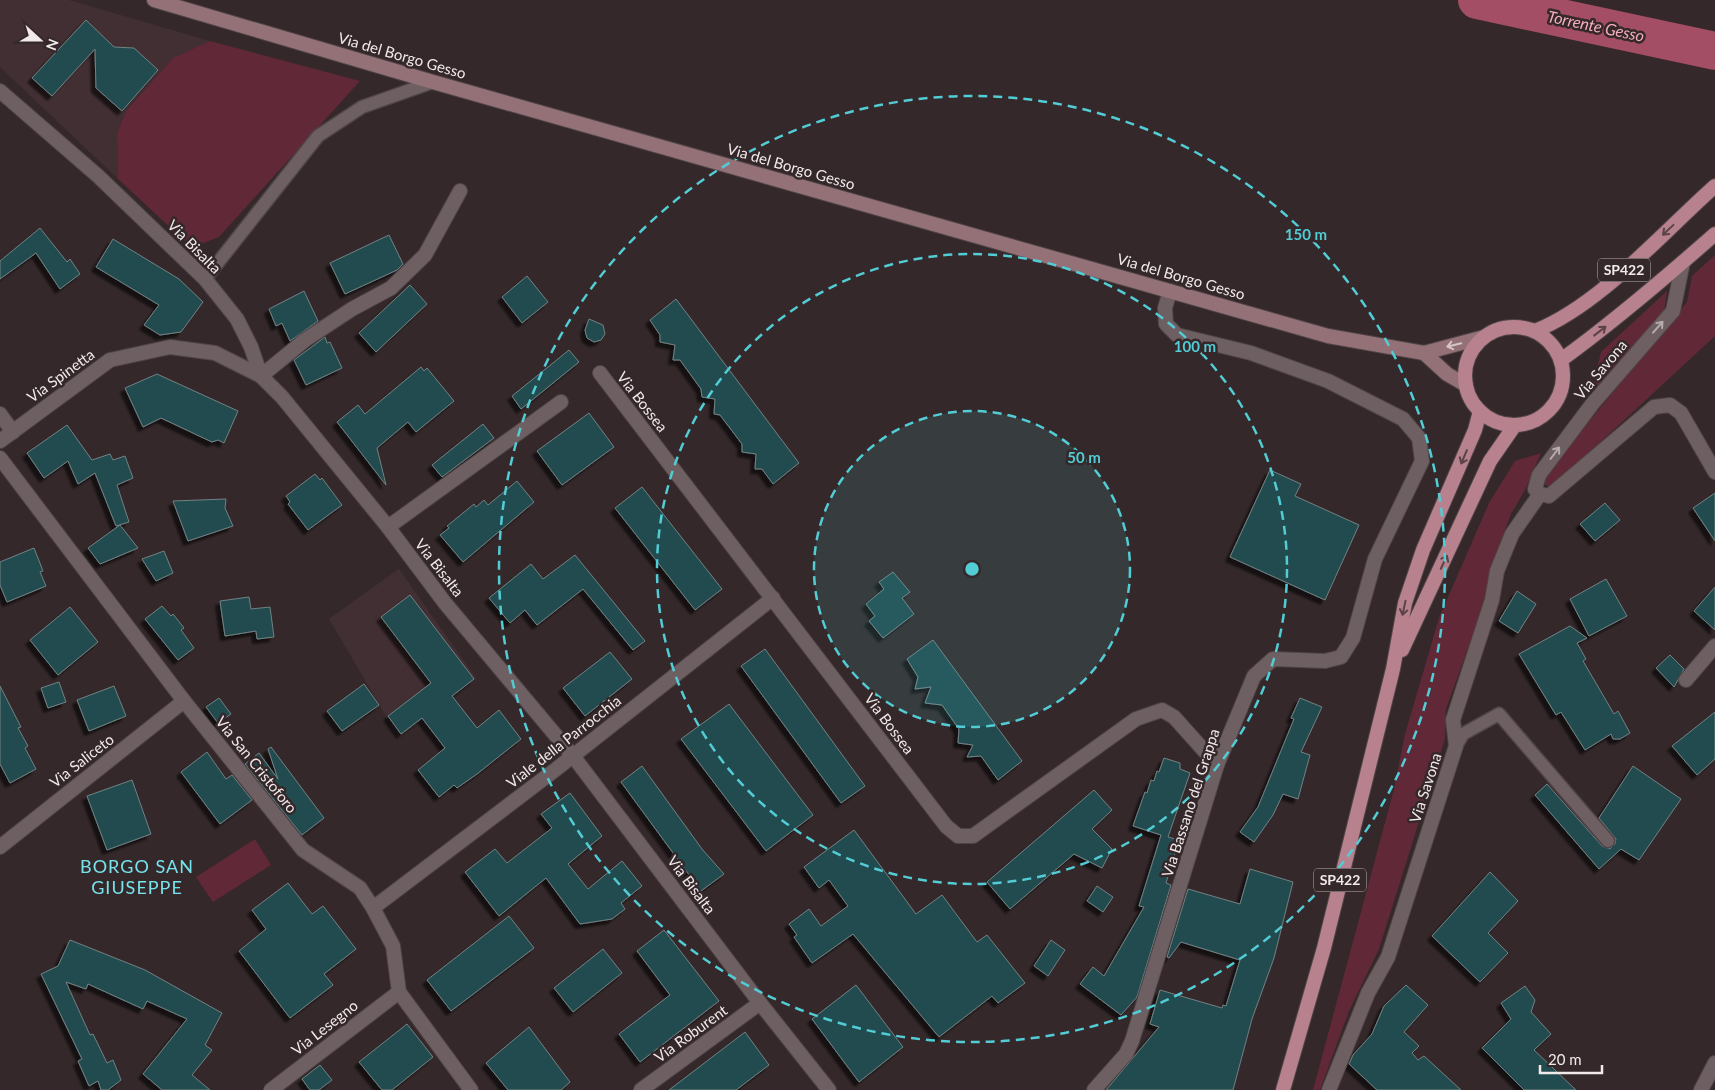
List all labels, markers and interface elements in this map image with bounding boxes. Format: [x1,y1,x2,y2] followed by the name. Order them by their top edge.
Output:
[1546,6,1646,45] water label: Torrente Gesso
[15,15,65,65] north arrow
[336,28,468,82] street label: Via del Borgo Gesso
[43,37,62,53] text: N
[725,139,857,193] street label: Via del Borgo Gesso
[164,216,225,277] street label: Via Bisalta
[1661,224,1674,236] one-way arrow
[1285,225,1327,243] text: 150 m
[1115,249,1247,303] street label: Via del Borgo Gesso
[1598,258,1650,282] road number: SP422
[1653,321,1664,334] one-way arrow
[1593,326,1606,337] one-way arrow
[1570,336,1630,403] street label: Via Savona
[1174,337,1216,355] text: 100 m
[1446,341,1462,350] one-way arrow
[23,345,98,406] street label: Via Spinetta
[614,368,672,435] street label: Via Bossea
[1550,447,1561,460] one-way arrow
[1067,448,1101,466] text: 50 m
[1458,449,1468,464] one-way arrow
[412,535,468,600] street label: Via Bisalta
[1439,555,1449,570] one-way arrow
[963,560,981,578] centre of rings
[1399,600,1409,616] one-way arrow
[861,689,919,757] street label: Via Bossea
[503,691,624,791] street label: Viale della Parrocchia
[212,712,301,816] street label: Via San Cristoforo
[1158,726,1223,879] street label: Via Bassano del Grappa
[46,730,117,791] street label: Via Saliceto
[1405,751,1445,825] street label: Via Savona
[664,852,720,917] street label: Via Bisalta
[80,855,194,898] district label: BORGO SAN GIUSEPPE
[1314,868,1366,892] road number: SP422
[288,996,361,1059] street label: Via Lesegno
[650,1000,731,1066] street label: Via Roburent
[1540,1042,1602,1074] scale bar
[1548,1050,1582,1068] text: 20 m

